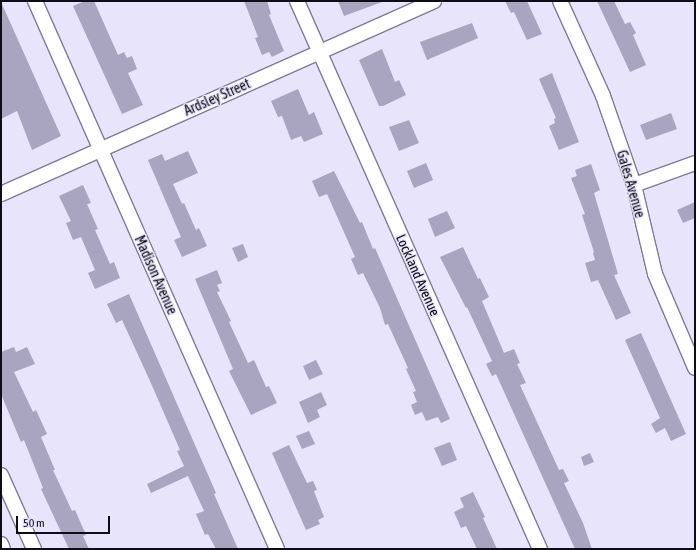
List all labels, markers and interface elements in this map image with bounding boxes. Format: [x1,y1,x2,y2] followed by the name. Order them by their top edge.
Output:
[181,75,253,119] street label: Ardsley Street
[613,148,649,220] street label: Gales Avenue
[393,232,443,318] street label: Lockland Avenue
[131,233,181,317] street label: Madison Avenue
[18,508,112,534] scale bar
[23,516,45,530] text: 50 m

